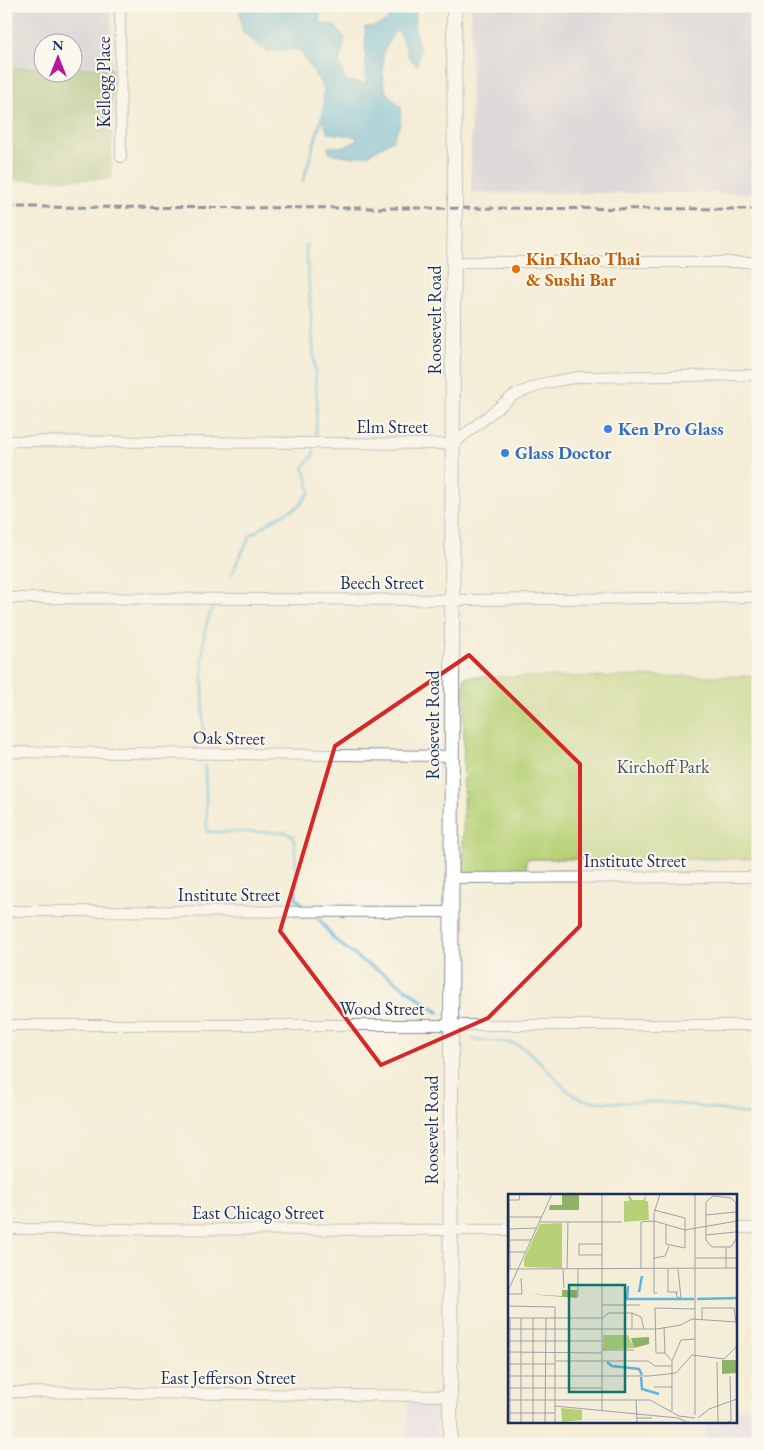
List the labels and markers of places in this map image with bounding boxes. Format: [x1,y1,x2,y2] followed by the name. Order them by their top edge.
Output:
[526,247,641,291] place label: Kin Khao Thai & Sushi Bar
[510,263,522,275] marker: Kin Khao Thai & Sushi Bar
[618,417,724,440] place label: Ken Pro Glass
[602,423,614,435] marker: Ken Pro Glass
[515,441,612,464] place label: Glass Doctor
[499,447,511,459] marker: Glass Doctor

